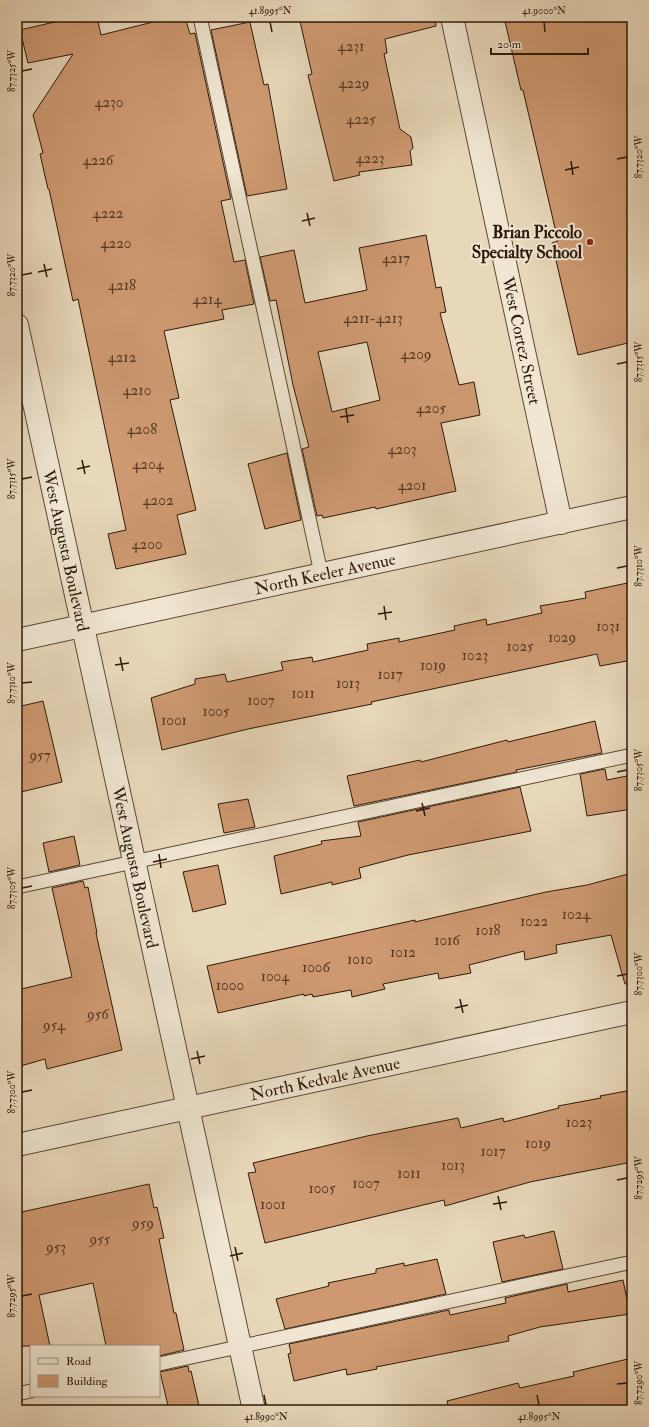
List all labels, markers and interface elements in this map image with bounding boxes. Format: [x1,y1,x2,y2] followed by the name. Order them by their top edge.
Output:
[249,5,291,17] text: 41.8995°N
[522,5,566,17] text: 41.9000°N
[491,30,588,56] scale bar
[338,37,364,56] house number: 4231
[497,37,522,52] text: 20 m
[6,49,18,92] text: 87.7325°W
[339,74,369,93] house number: 4229
[94,93,124,112] house number: 4230
[346,110,376,129] house number: 4225
[633,135,645,178] text: 87.7320°W
[355,149,385,168] house number: 4223
[83,151,115,170] house number: 4226
[93,204,124,223] house number: 4222
[472,222,583,264] place label: Brian Piccolo Specialty School
[101,234,131,253] house number: 4220
[585,237,595,247] marker: Brian Piccolo Specialty School
[382,249,410,268] house number: 4217
[6,253,18,296] text: 87.7320°W
[498,274,546,407] street label: West Cortez Street
[108,276,136,295] house number: 4218
[192,290,222,309] house number: 4214
[343,309,403,328] house number: 4211-4213
[633,341,645,382] text: 87.7315°W
[400,345,432,364] house number: 4209
[108,348,137,367] house number: 4212
[123,381,151,400] house number: 4210
[416,399,446,418] house number: 4205
[127,420,157,439] house number: 4208
[387,440,417,459] house number: 4203
[132,455,165,474] house number: 4204
[6,458,18,499] text: 87.7315°W
[38,467,94,634] street label: West Augusta Boulevard
[398,476,426,495] house number: 4201
[143,491,174,510] house number: 4202
[131,535,163,554] house number: 4200
[633,544,645,587] text: 87.7310°W
[252,548,397,599] street label: North Keeler Avenue
[596,617,620,636] house number: 1031
[548,628,576,647] house number: 1029
[506,637,534,656] house number: 1025
[462,646,488,665] house number: 1023
[420,656,446,675] house number: 1019
[6,661,18,704] text: 87.7310°W
[377,665,403,684] house number: 1017
[336,674,360,693] house number: 1013
[291,684,315,703] house number: 1011
[247,691,275,710] house number: 1007
[202,702,230,721] house number: 1005
[161,711,187,730] house number: 1001
[28,746,51,765] house number: 957
[633,748,645,791] text: 87.7305°W
[107,783,163,951] street label: West Augusta Boulevard
[6,866,18,909] text: 87.7305°W
[562,905,591,924] house number: 1024
[520,912,548,931] house number: 1022
[475,921,501,940] house number: 1018
[434,931,461,950] house number: 1016
[390,943,416,962] house number: 1012
[347,950,373,969] house number: 1010
[633,952,645,996] text: 87.7300°W
[302,958,332,977] house number: 1006
[261,967,290,986] house number: 1004
[216,976,244,995] house number: 1000
[86,1005,110,1024] house number: 956
[42,1016,66,1035] house number: 954
[248,1052,402,1105] street label: North Kedvale Avenue
[6,1070,18,1114] text: 87.7300°W
[566,1113,592,1132] house number: 1023
[525,1134,551,1153] house number: 1019
[480,1142,506,1161] house number: 1017
[633,1155,645,1200] text: 87.7295°W
[441,1156,465,1175] house number: 1013
[397,1164,421,1183] house number: 1011
[352,1174,380,1193] house number: 1007
[308,1179,336,1198] house number: 1005
[260,1195,286,1214] house number: 1001
[131,1214,154,1233] house number: 959
[89,1230,111,1249] house number: 955
[45,1238,66,1257] house number: 953
[6,1273,18,1318] text: 87.7295°W
[30,1345,160,1397] legend
[66,1354,91,1369] text: Road
[633,1360,645,1405] text: 87.7290°W
[66,1374,109,1389] text: Building
[244,1411,288,1423] text: 41.8990°N
[518,1411,560,1423] text: 41.8995°N

